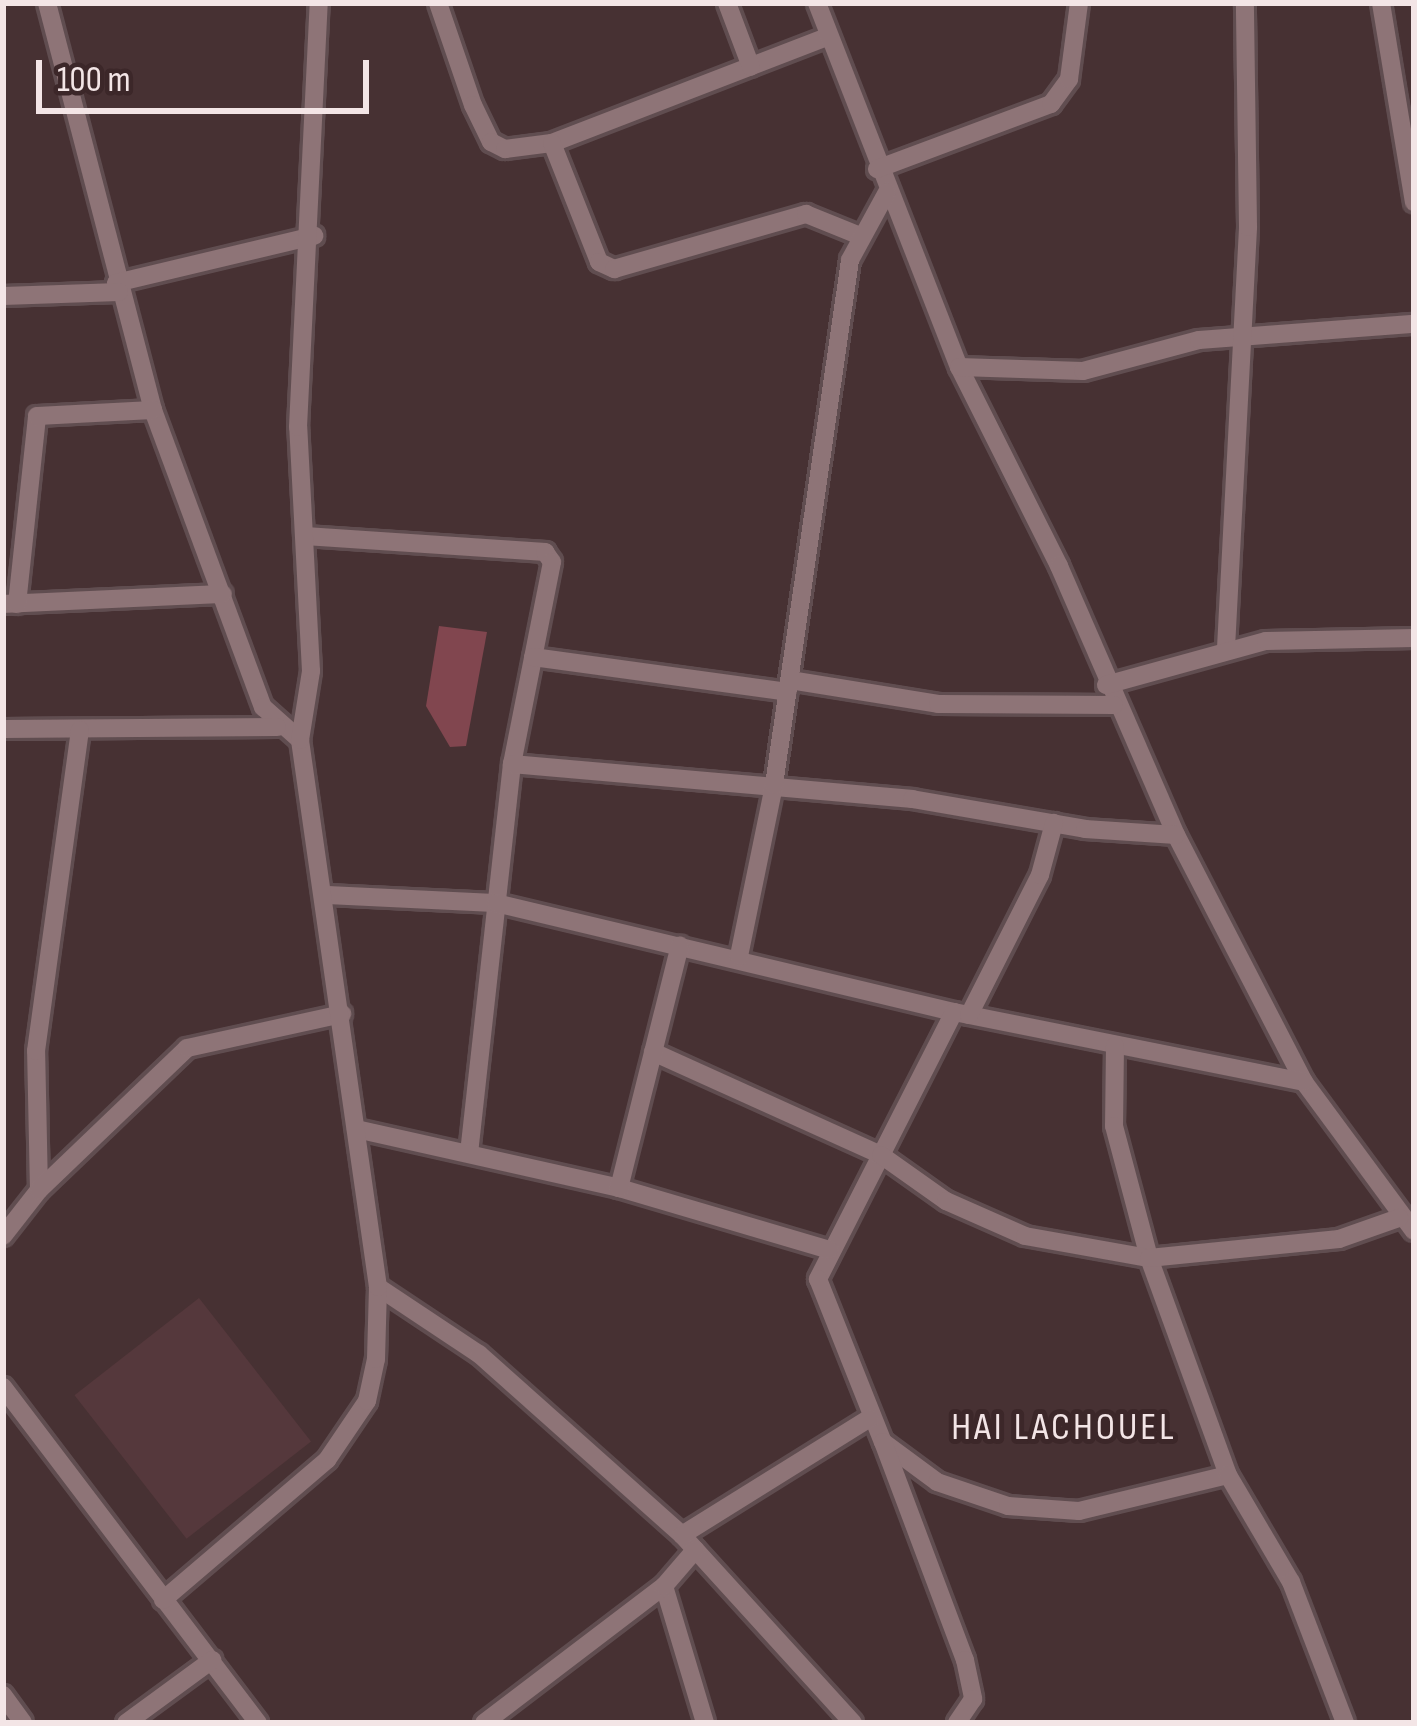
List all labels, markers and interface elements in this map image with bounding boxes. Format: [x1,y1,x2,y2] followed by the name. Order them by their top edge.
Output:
[42,36,375,110] scale bar
[57,59,131,102] text: 100 m
[951,1405,1177,1451] district label: HAI LACHOUEL

